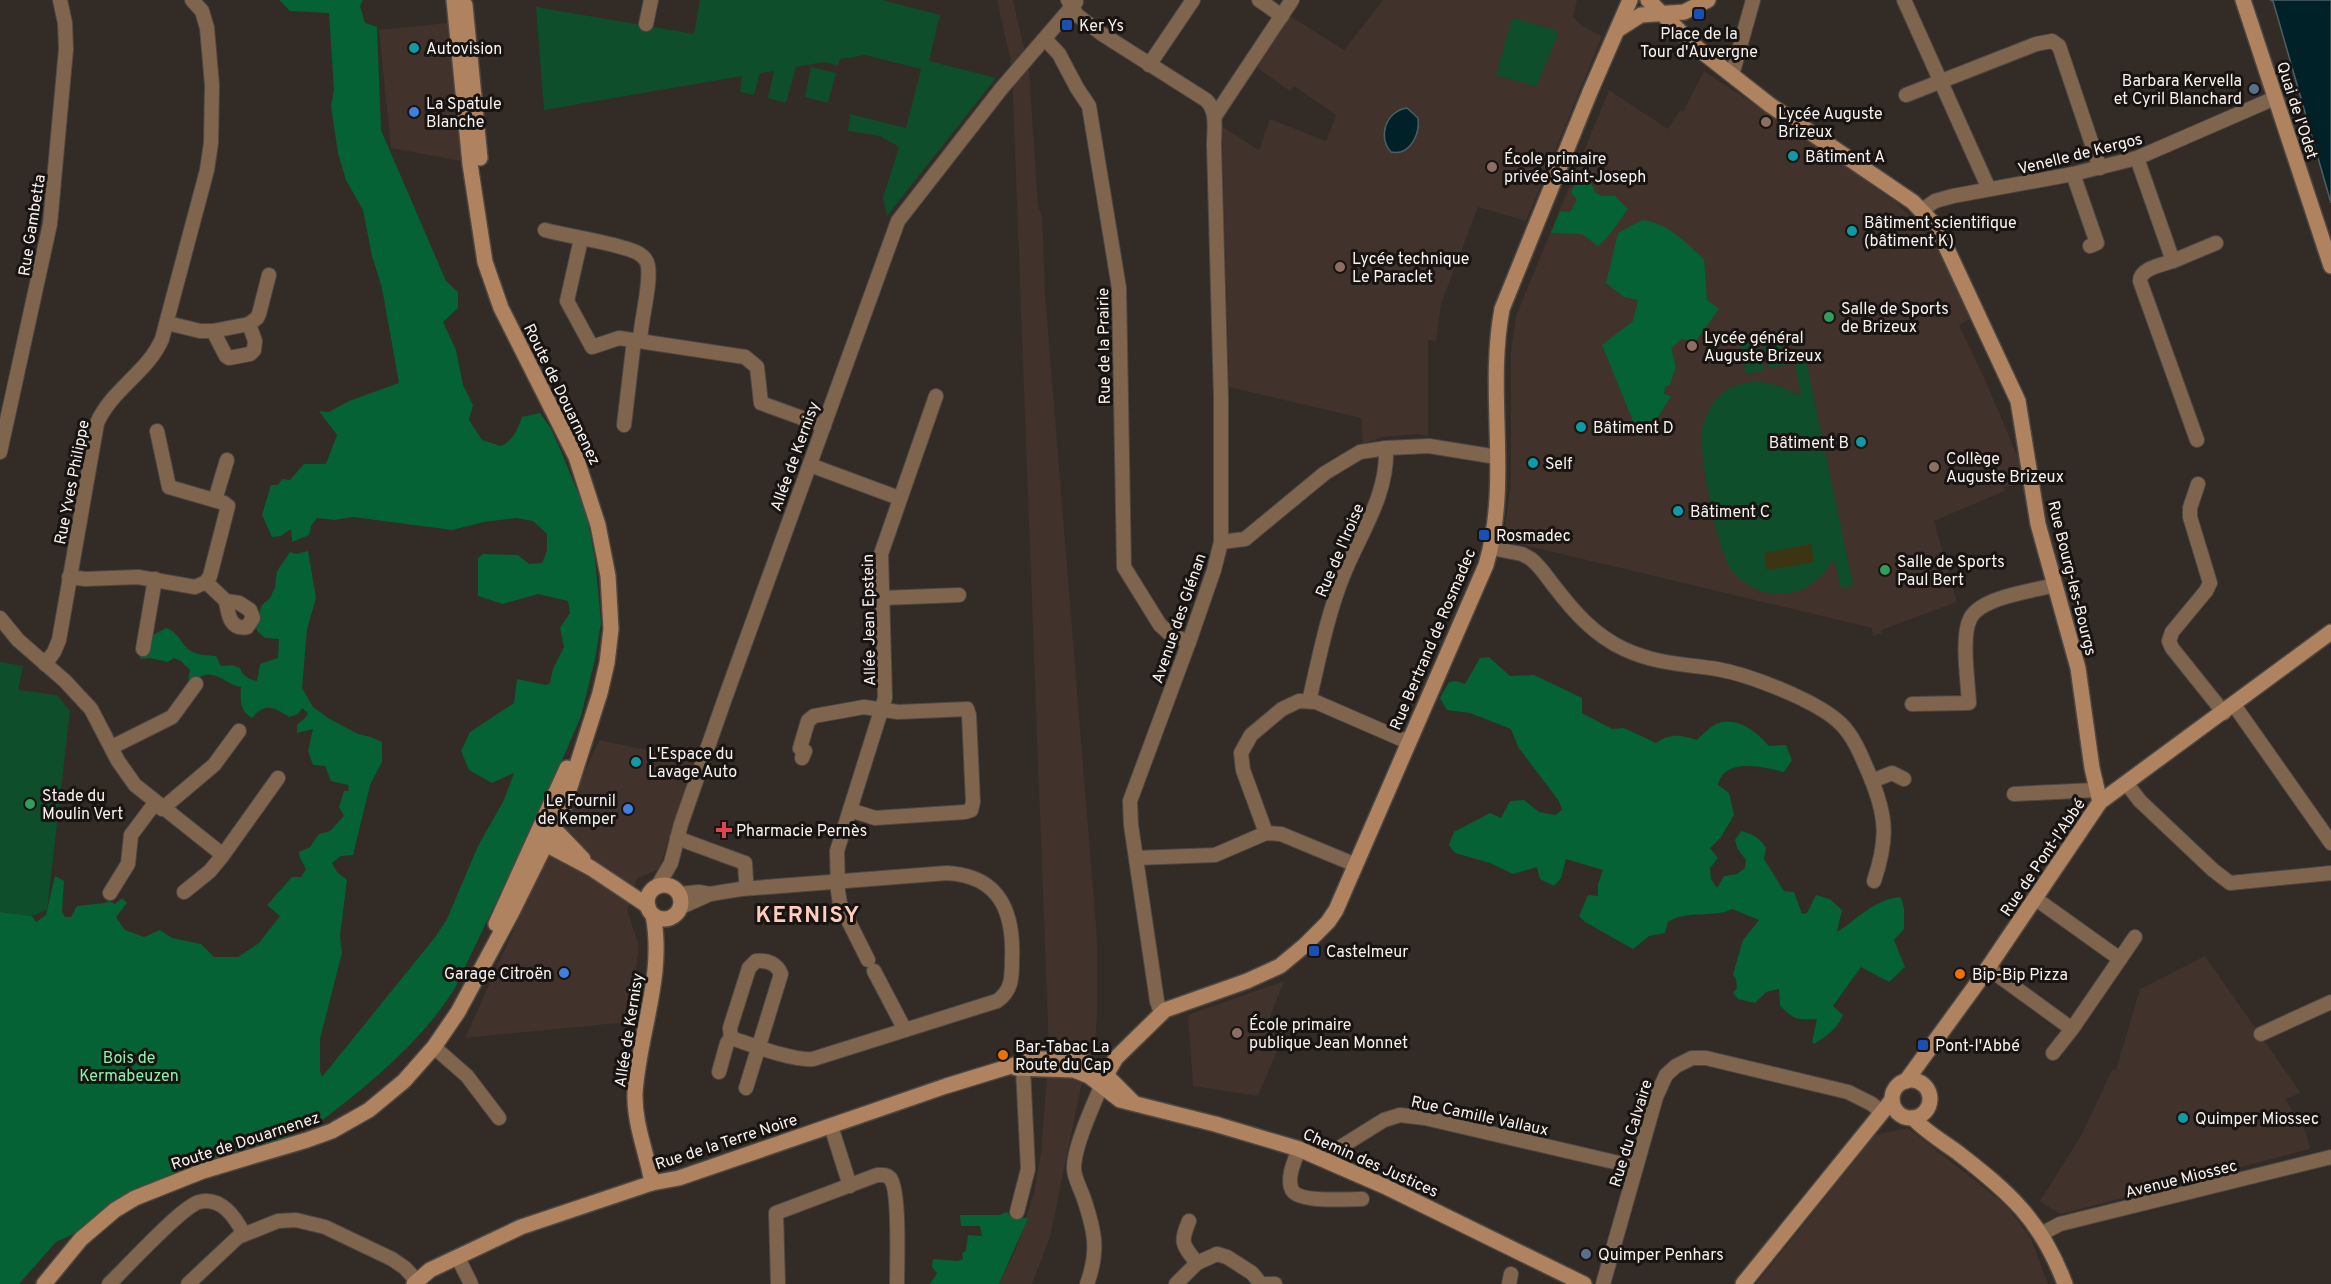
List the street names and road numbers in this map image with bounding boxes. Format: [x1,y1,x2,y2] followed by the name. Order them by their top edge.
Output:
[2271,59,2321,162] street label: Quai de l'Odet
[2016,130,2145,180] street label: Venelle de Kergos
[15,173,51,278] street label: Rue Gambetta
[1094,287,1116,404] street label: Rue de la Prairie
[518,321,604,469] street label: Route de Douarnenez
[767,399,825,514] street label: Allée de Kernisy
[51,418,95,547] street label: Rue Yves Philippe
[2042,499,2100,658] street label: Rue Bourg-les-Bourgs
[1312,501,1370,601] street label: Rue de l'Iroise
[1386,546,1481,734] street label: Rue Bertrand de Rosmadec
[1148,551,1212,686] street label: Avenue des Glénan
[859,554,881,686] street label: Allée Jean Epstein
[1997,795,2090,921] street label: Rue de Pont-l'Abbé
[611,972,649,1089] street label: Allée de Kernisy
[1606,1077,1658,1190] street label: Rue du Calvaire
[1409,1093,1550,1141] street label: Rue Camille Vallaux
[169,1108,322,1175] street label: Route de Douarnenez
[653,1110,800,1175] street label: Rue de la Terre Noire
[1299,1125,1441,1203] street label: Chemin des Justices
[2123,1156,2240,1204] street label: Avenue Miossec

